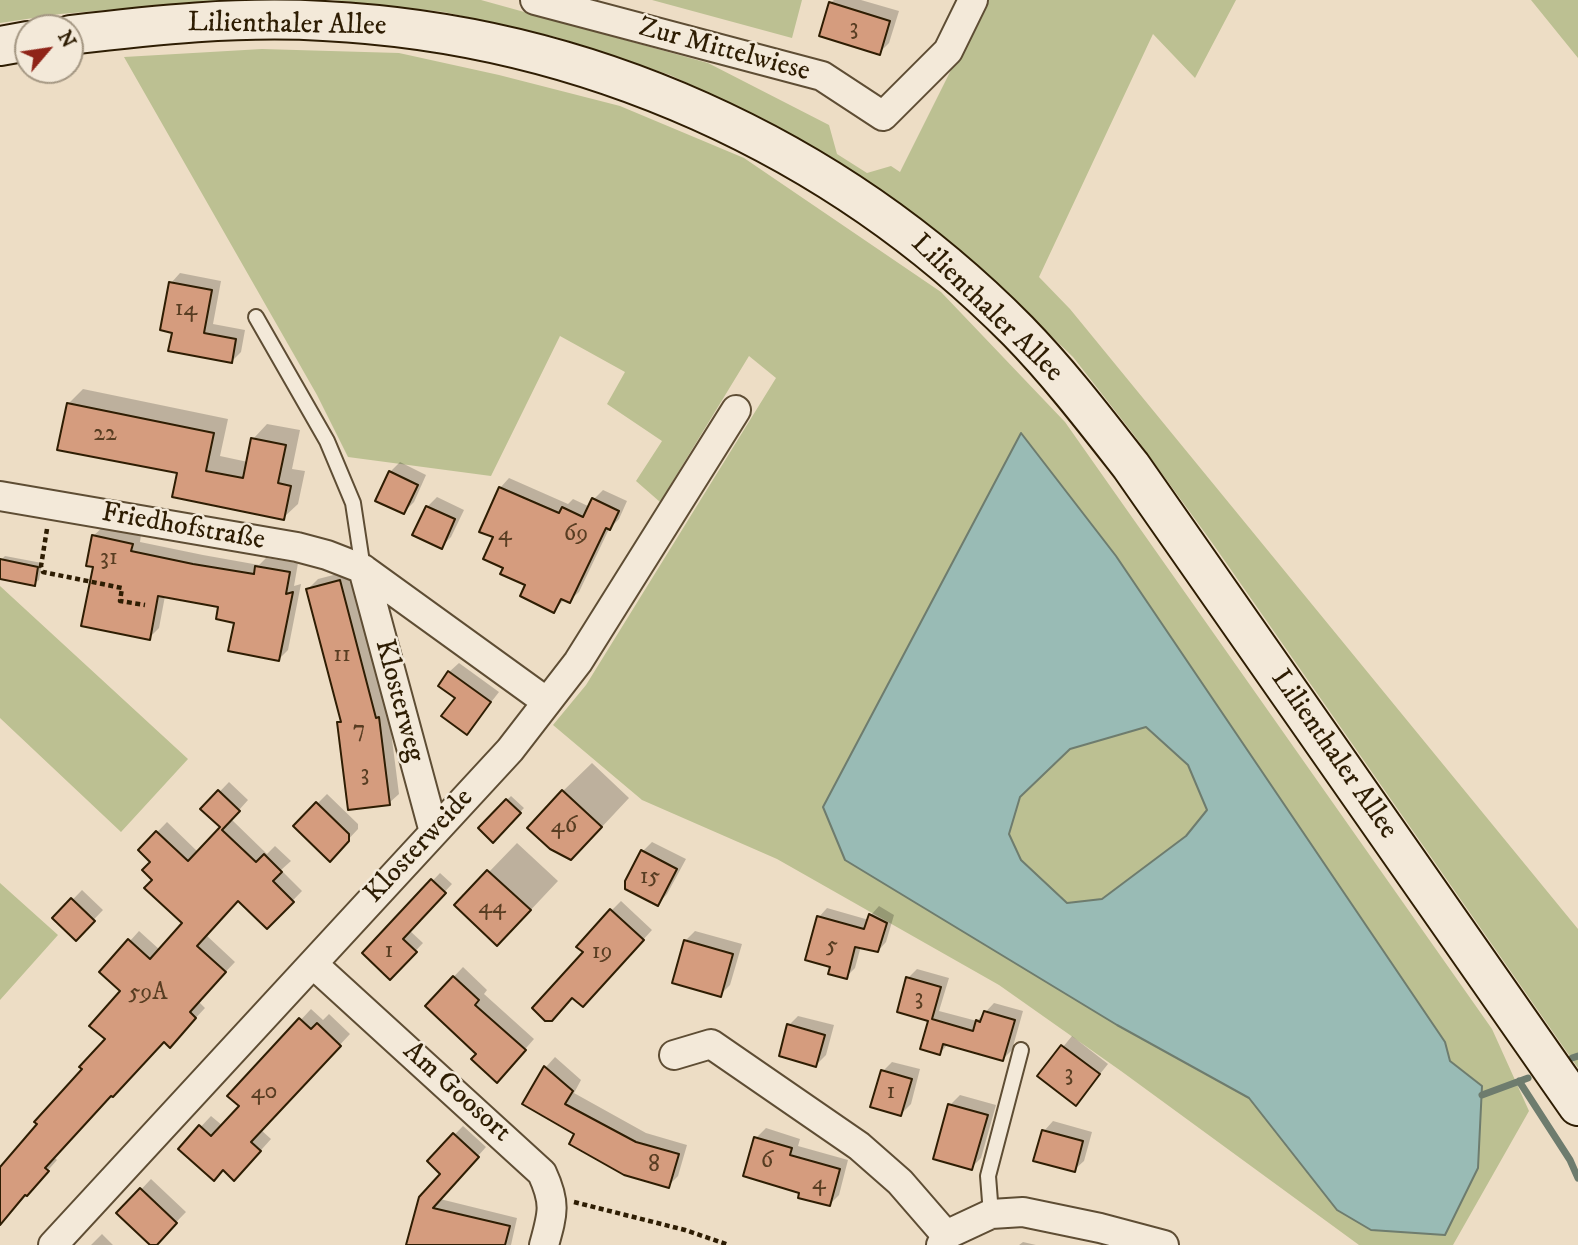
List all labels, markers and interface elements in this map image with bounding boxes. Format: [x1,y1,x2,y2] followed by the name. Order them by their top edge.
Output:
[187,7,387,45] street label: Lilienthaler Allee
[635,12,813,90] street label: Zur Mittelwiese
[14,14,84,84] north arrow
[850,15,858,43] house number: 3
[52,27,80,52] text: N
[903,228,1069,390] street label: Lilienthaler Allee
[175,296,197,324] house number: 14
[93,421,117,449] house number: 22
[99,497,267,559] street label: Friedhofstraße
[498,521,512,549] house number: 4
[564,521,588,549] house number: 69
[100,545,118,573] house number: 31
[366,636,430,766] street label: Klosterweg
[333,642,351,670] house number: 11
[1262,664,1404,846] street label: Lilienthaler Allee
[353,717,365,745] house number: 7
[361,761,369,789] house number: 3
[358,783,482,911] street label: Klosterweide
[551,813,577,841] house number: 46
[640,864,660,892] house number: 15
[478,894,506,922] house number: 44
[826,933,838,961] house number: 5
[385,938,393,966] house number: 1
[592,939,612,967] house number: 19
[128,980,168,1008] house number: 59A
[915,985,923,1013] house number: 3
[395,1036,517,1150] street label: Am Goosort
[1065,1061,1073,1089] house number: 3
[251,1079,277,1107] house number: 40
[887,1079,895,1107] house number: 1
[761,1148,773,1176] house number: 6
[648,1152,660,1180] house number: 8
[812,1170,826,1198] house number: 4

